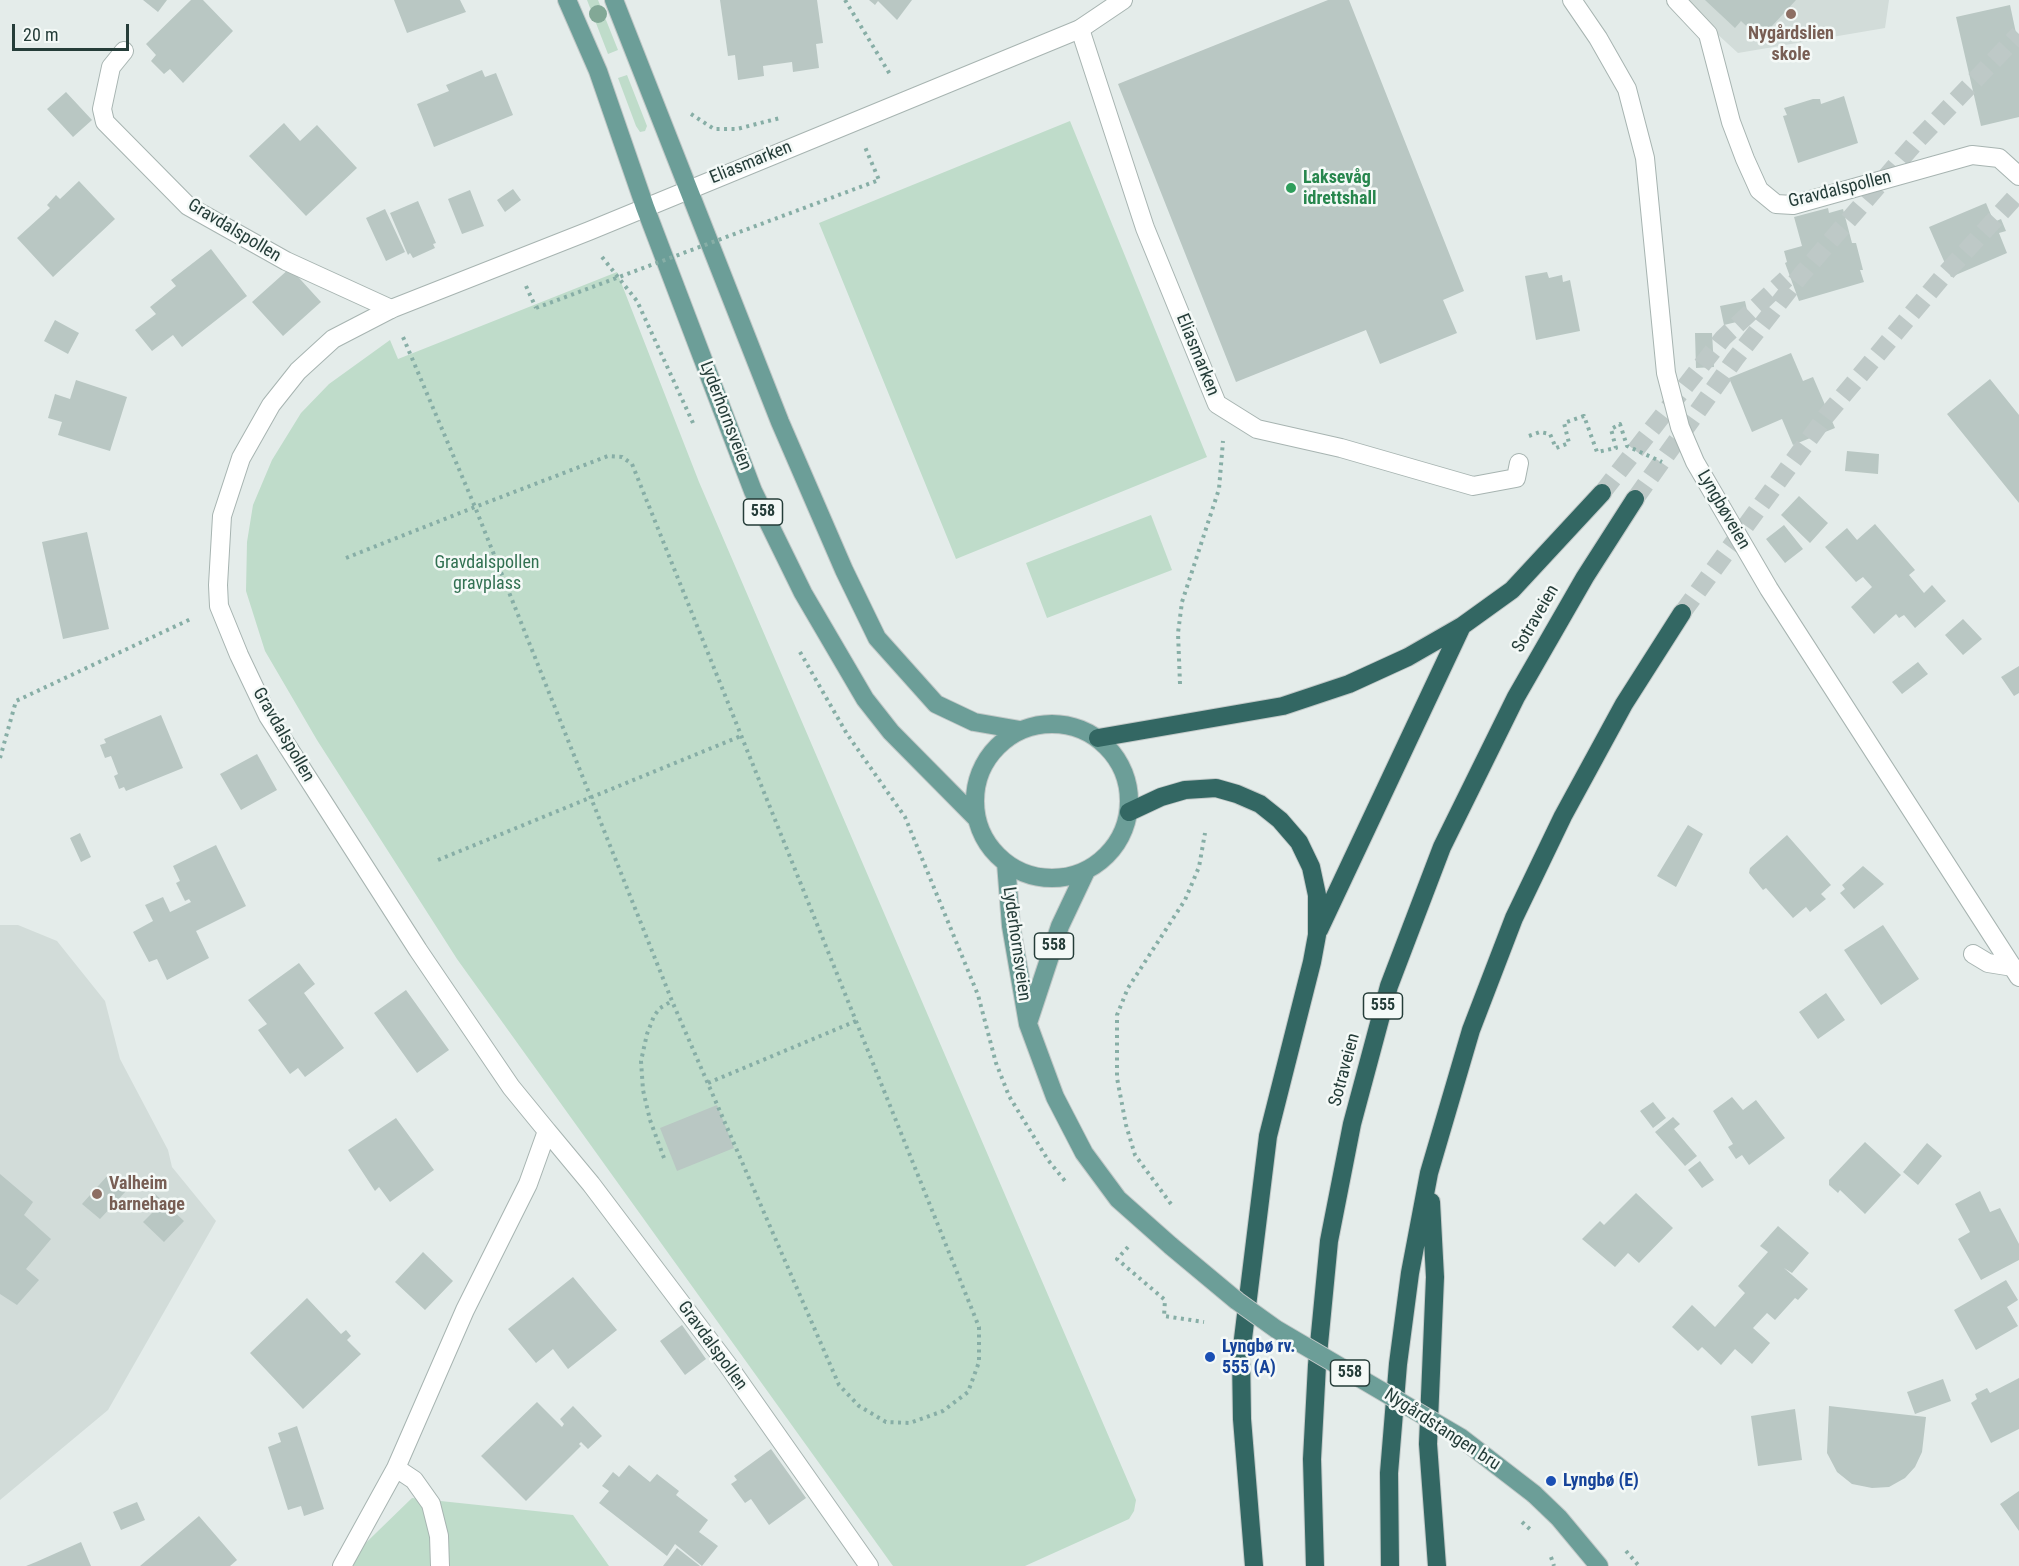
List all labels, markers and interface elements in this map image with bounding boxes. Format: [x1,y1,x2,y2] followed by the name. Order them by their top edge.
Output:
[1784,7,1798,21] marker: Nygårdslien skole
[15,12,132,50] scale bar
[1748,23,1834,66] place label: Nygårdslien skole
[23,24,58,45] text: 20 m
[707,137,795,189] street label: Eliasmarken
[1303,167,1376,210] place label: Laksevåg idrettshall
[1786,167,1894,213] street label: Gravdalspollen
[1284,181,1298,195] marker: Laksevåg idrettshall
[183,195,285,267] street label: Gravdalspollen
[1171,311,1223,399] street label: Eliasmarken
[694,358,756,474] street label: Lyderhornsveien
[1692,467,1754,553] street label: Lyngbøveien
[744,499,783,525] road number: 558
[434,552,540,594] park label: Gravdalspollen gravplass
[1508,581,1564,657] street label: Sotraveien
[247,684,319,786] street label: Gravdalspollen
[997,886,1035,1002] street label: Lyderhornsveien
[1034,933,1074,959] road number: 558
[1364,993,1402,1019] road number: 555
[1325,1031,1365,1109] street label: Sotraveien
[109,1173,185,1216] place label: Valheim barnehage
[90,1187,104,1201] marker: Valheim barnehage
[672,1297,752,1395] street label: Gravdalspollen
[1222,1336,1295,1378] place label: Lyngbø rv. 555 (A)
[1203,1350,1217,1364] marker: Lyngbø rv. 555 (A)
[1330,1360,1370,1386] road number: 558
[1380,1384,1504,1476] street label: Nygårdstangen bru
[1563,1470,1639,1492] place label: Lyngbø (E)
[1544,1474,1558,1488] marker: Lyngbø (E)

